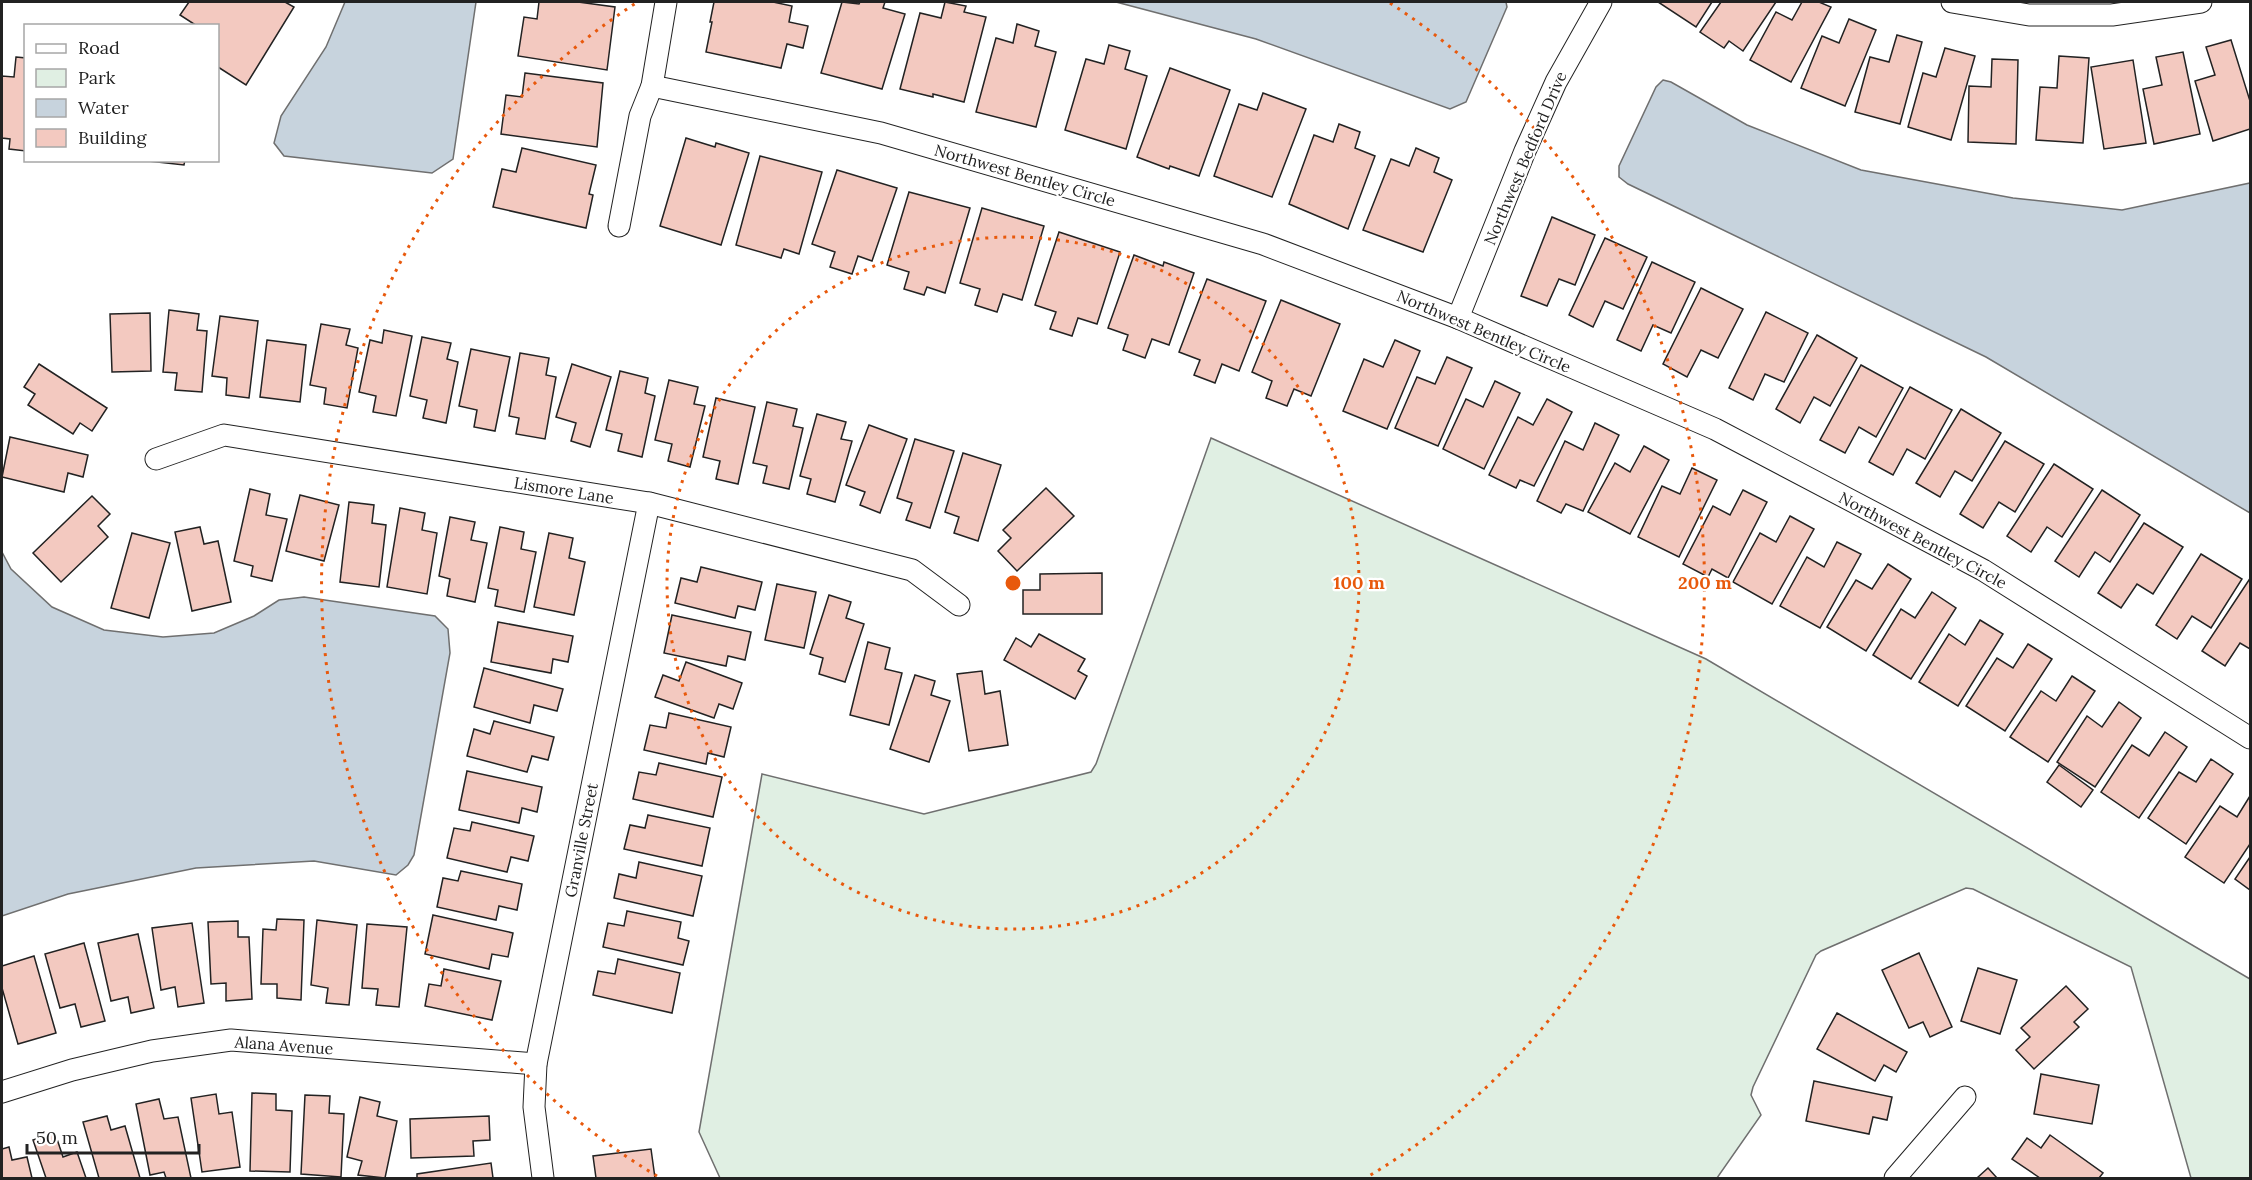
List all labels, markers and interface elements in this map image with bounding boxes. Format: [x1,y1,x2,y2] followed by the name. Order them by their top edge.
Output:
[24,24,219,162] legend
[78,36,120,59] text: Road
[78,66,116,89] text: Park
[1479,68,1571,248] street label: Northwest Bedford Drive
[78,96,129,119] text: Water
[78,126,148,149] text: Building
[932,140,1118,211] street label: Northwest Bentley Circle
[1394,285,1574,377] street label: Northwest Bentley Circle
[513,472,616,508] street label: Lismore Lane
[1836,487,2011,593] street label: Northwest Bentley Circle
[1333,571,1385,594] text: 100 m
[1678,571,1732,594] text: 200 m
[1003,573,1023,593] centre of rings
[560,780,602,899] street label: Granville Street
[233,1031,334,1058] street label: Alana Avenue
[27,1117,200,1155] scale bar
[36,1126,78,1149] text: 50 m

